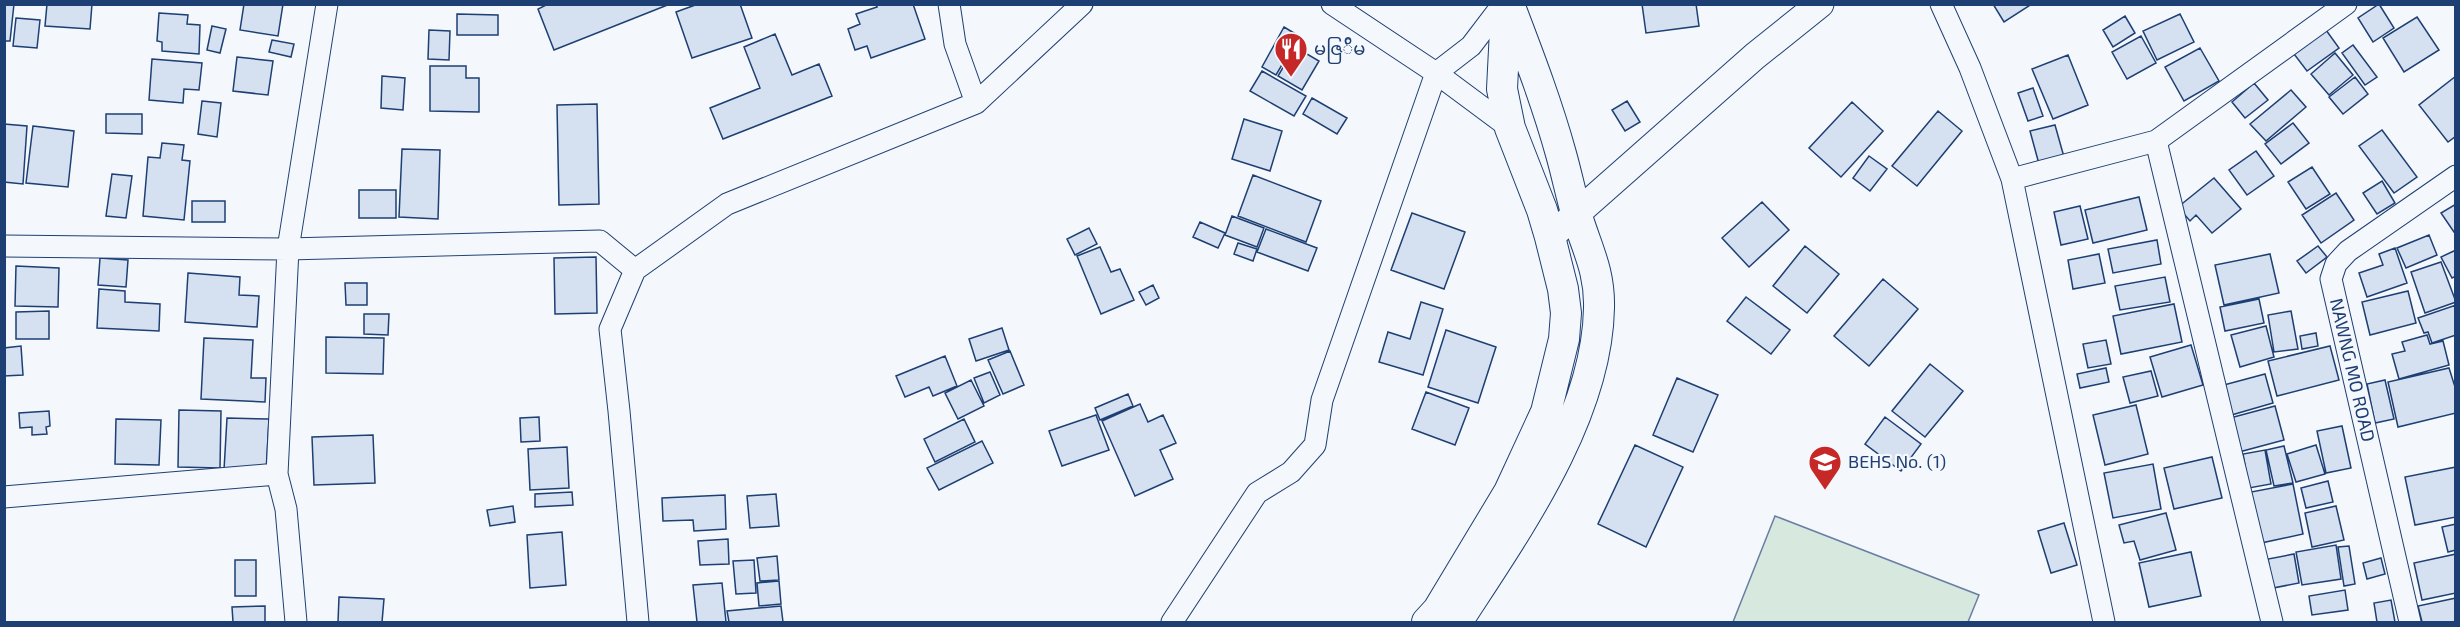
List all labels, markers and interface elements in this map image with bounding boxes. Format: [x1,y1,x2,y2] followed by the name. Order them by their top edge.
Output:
[1273,31,1309,78] restaurant icon: မဇြ်ိမ
[1314,36,1365,64] place label: မဇြ်ိမ
[2326,296,2380,444] street label: NAWNG MO ROAD
[1807,444,1843,491] school or university icon: BEHS No. (1)
[1848,450,1946,472] place label: BEHS No. (1)

